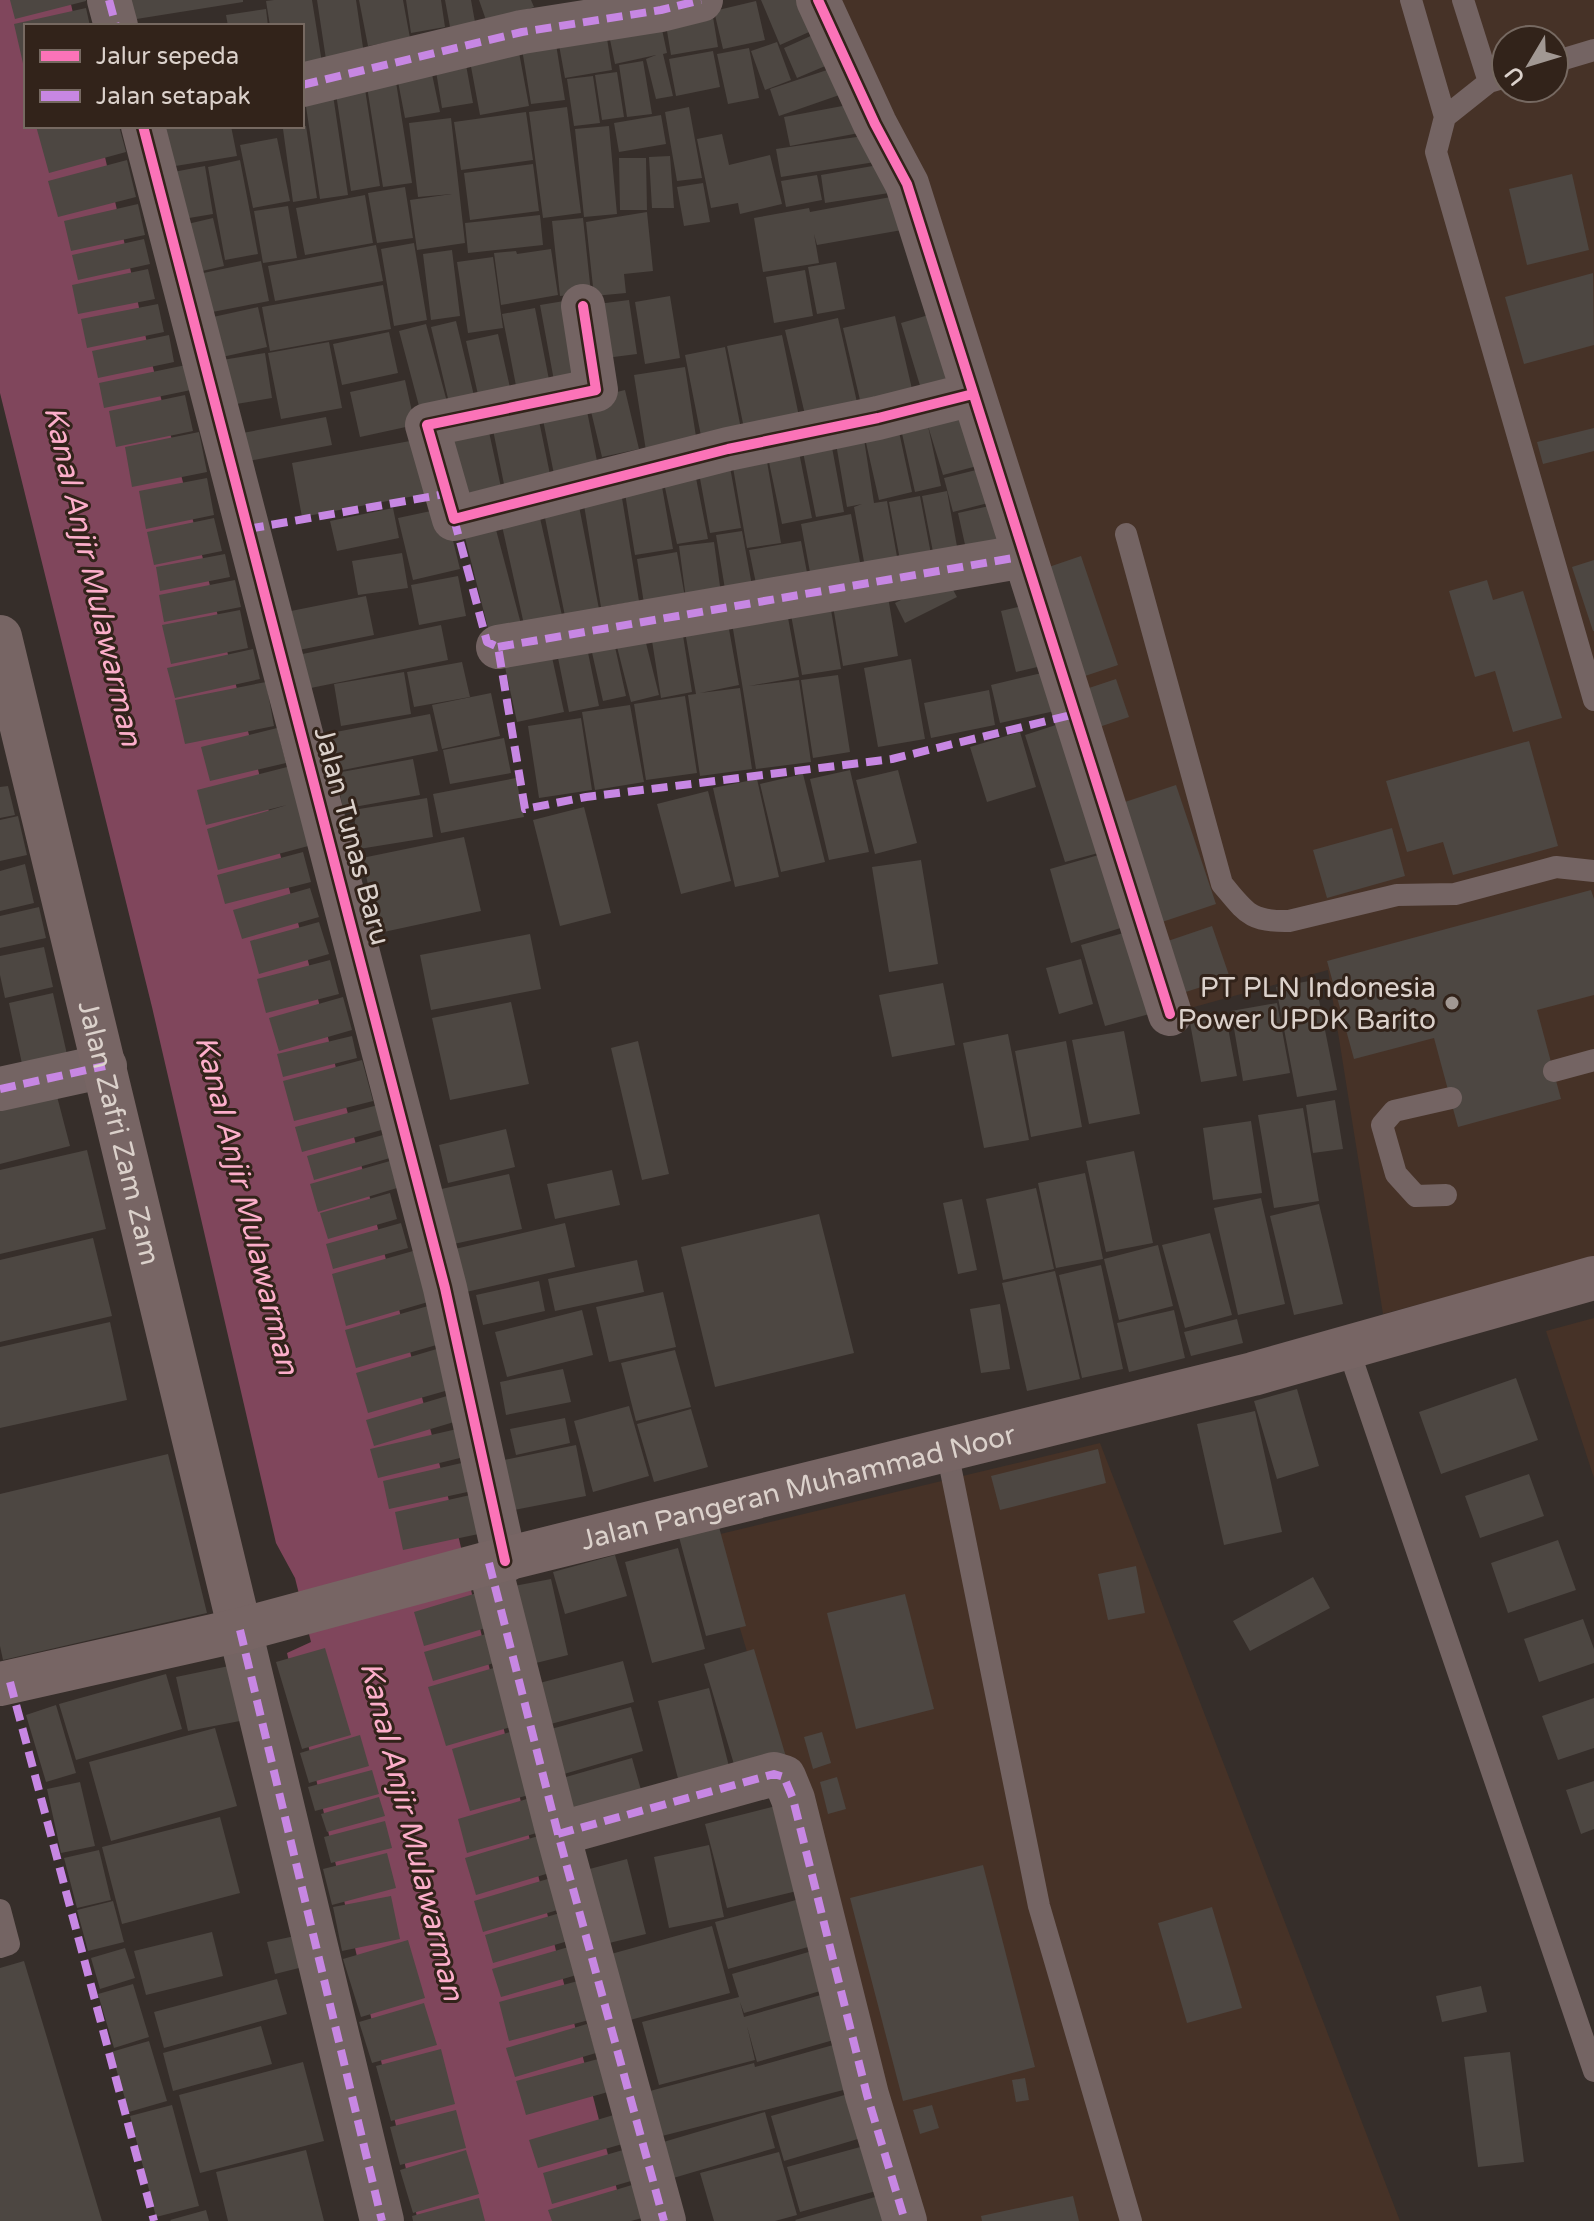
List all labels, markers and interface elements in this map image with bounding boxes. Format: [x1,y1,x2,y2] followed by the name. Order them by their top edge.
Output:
[24,24,304,128] legend
[1490,24,1570,104] north arrow
[96,42,239,71] text: Jalur sepeda
[1500,61,1530,90] text: U
[96,82,250,111] text: Jalan setapak
[35,403,150,750] water label: Kanal Anjir Mulawarman
[307,723,398,949] street label: Jalan Tunas Baru
[1177,971,1436,1037] place label: PT PLN Indonesia Power UPDK Barito
[1443,994,1461,1012] marker: PT PLN Indonesia Power UPDK Barito
[71,997,167,1269] street label: Jalan Zafri Zam Zam
[187,1032,307,1379] water label: Kanal Anjir Mulawarman
[577,1417,1019,1558] street label: Jalan Pangeran Muhammad Noor
[352,1658,472,2005] water label: Kanal Anjir Mulawarman

